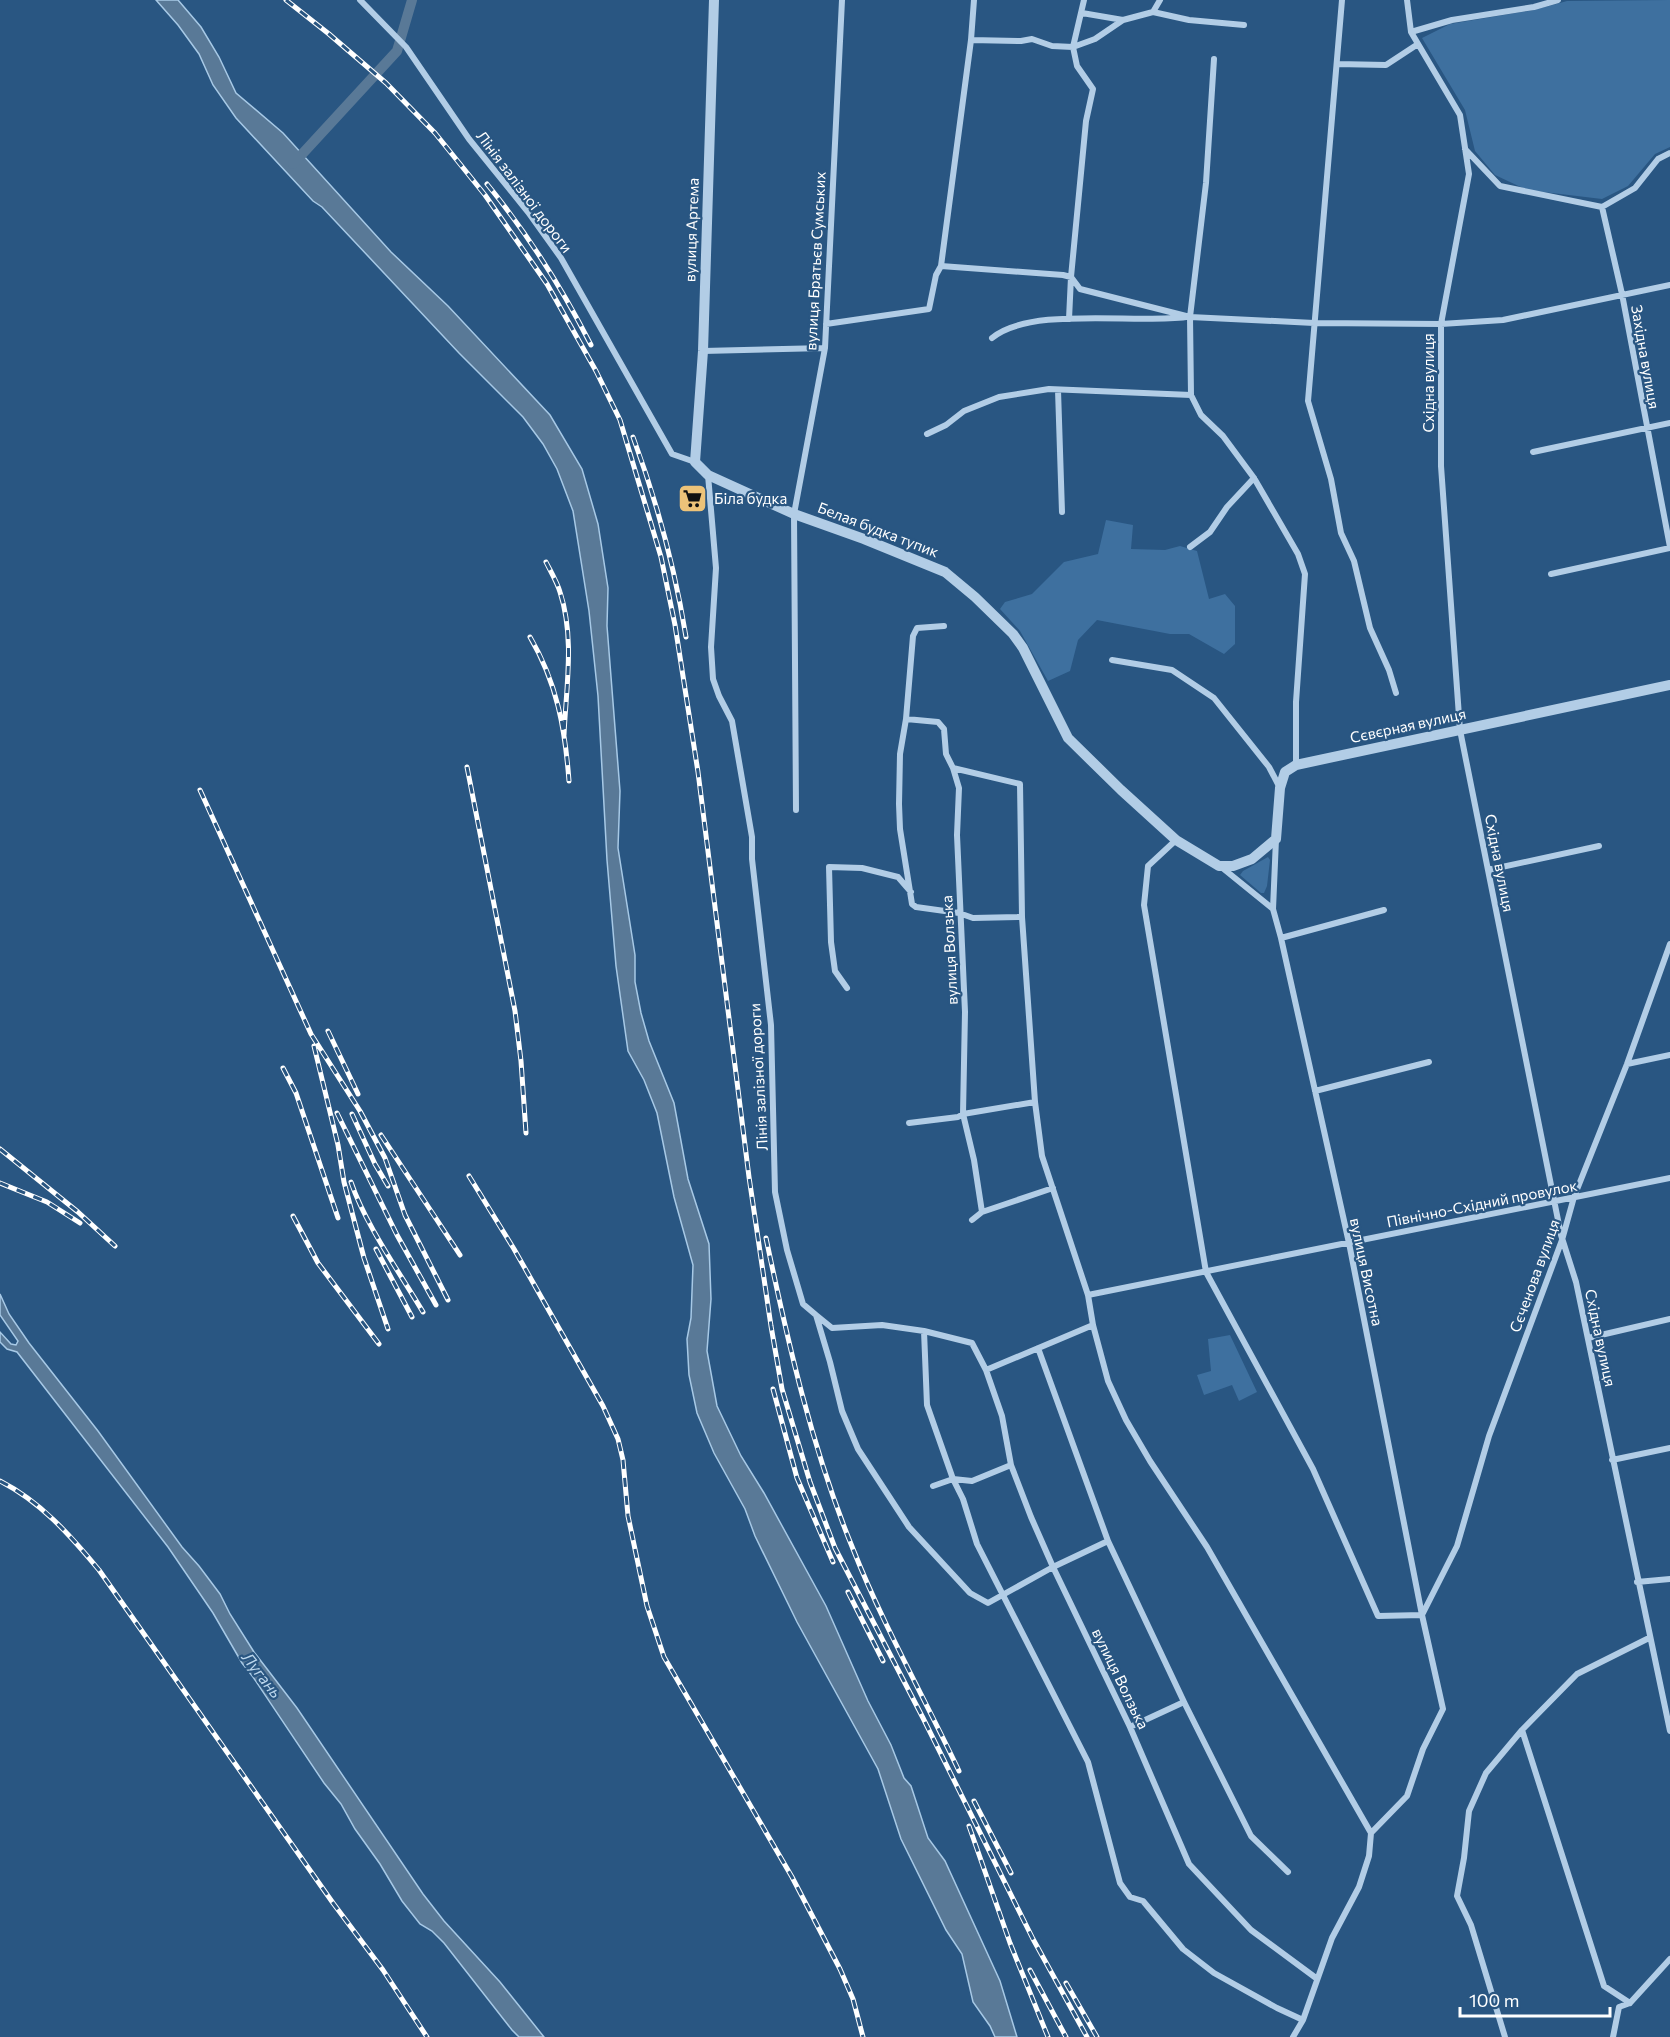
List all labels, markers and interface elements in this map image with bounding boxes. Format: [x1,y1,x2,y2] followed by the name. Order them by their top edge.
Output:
[473,127,577,256] street label: Лінія залізної дороги
[801,171,829,351] street label: вулиця Братьєв Сумських
[680,178,702,282] street label: вулиця Артема
[1628,303,1664,410] street label: Західна вулиця
[1419,333,1437,433] street label: Східна вулиця
[677,483,709,515] supermarket icon: Біла будка
[714,489,787,507] place label: Біла будка
[815,498,941,560] street label: Белая будка тупик
[1348,704,1467,746] street label: Сєвєрная вулиця
[1482,812,1518,913] street label: Східна вулиця
[937,895,961,1005] street label: вулиця Волзька
[745,1003,771,1151] street label: Лінія залізної дороги
[1385,1176,1579,1230] street label: Північно-Східний провулок
[1347,1216,1387,1327] street label: вулиця Висотна
[1505,1217,1563,1335] street label: Сєченова вулиця
[1582,1287,1620,1388] street label: Східна вулиця
[1089,1625,1153,1732] street label: вулиця Волзька
[238,1647,286,1701] water label: Лугань
[1460,1980,1610,2018] scale bar
[1469,1989,1519,2011] text: 100 m

